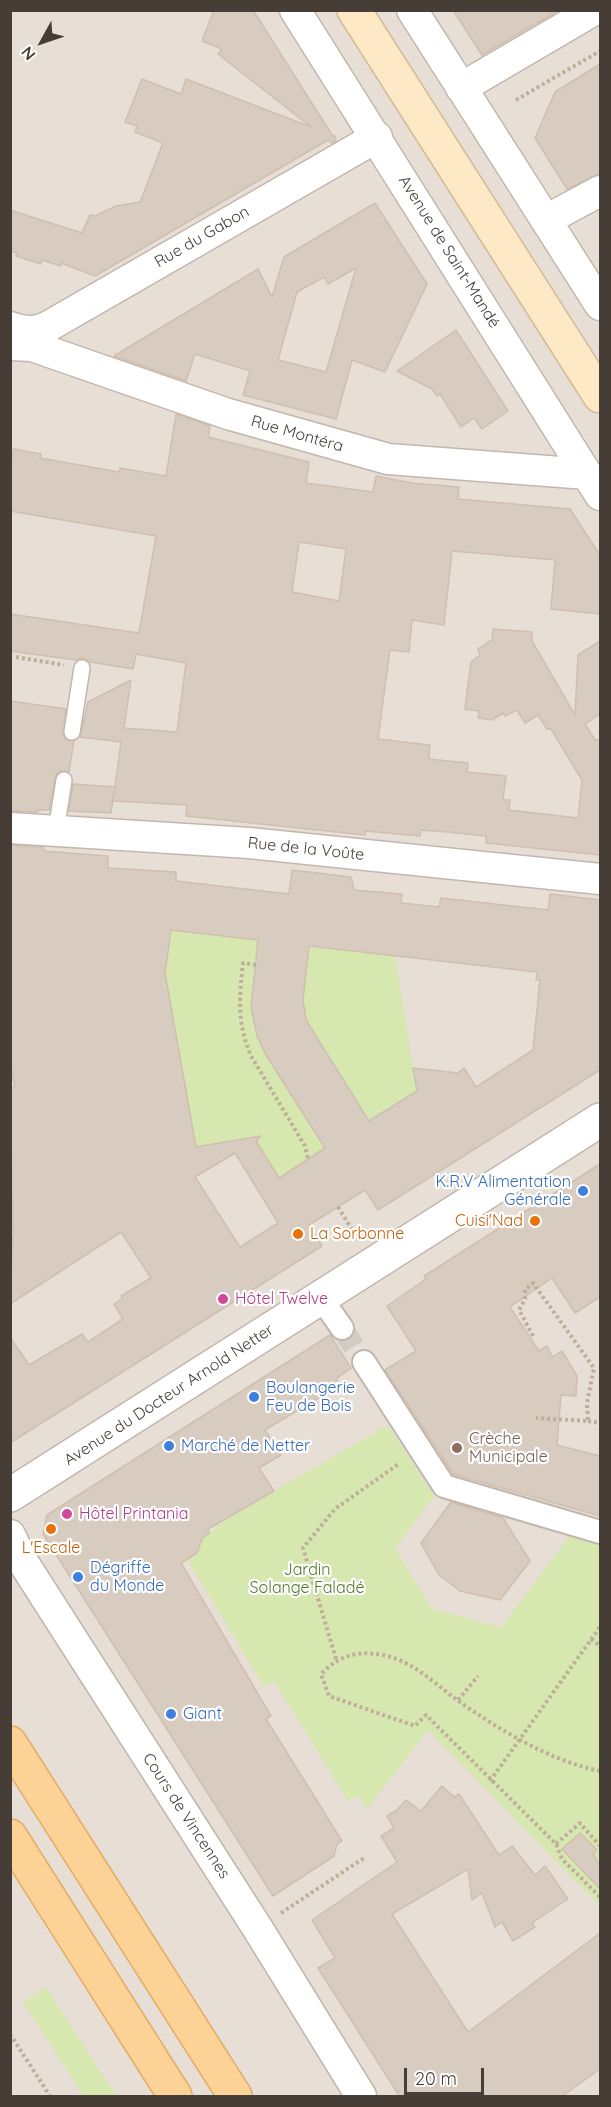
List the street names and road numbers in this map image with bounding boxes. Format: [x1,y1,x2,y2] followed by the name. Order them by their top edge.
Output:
[394,172,504,332] street label: Avenue de Saint-Mandé
[151,202,253,272] street label: Rue du Gabon
[249,412,345,456] street label: Rue Montéra
[247,833,365,865] street label: Rue de la Voûte
[61,1320,277,1470] street label: Avenue du Docteur Arnold Netter
[138,1750,234,1882] street label: Cours de Vincennes

